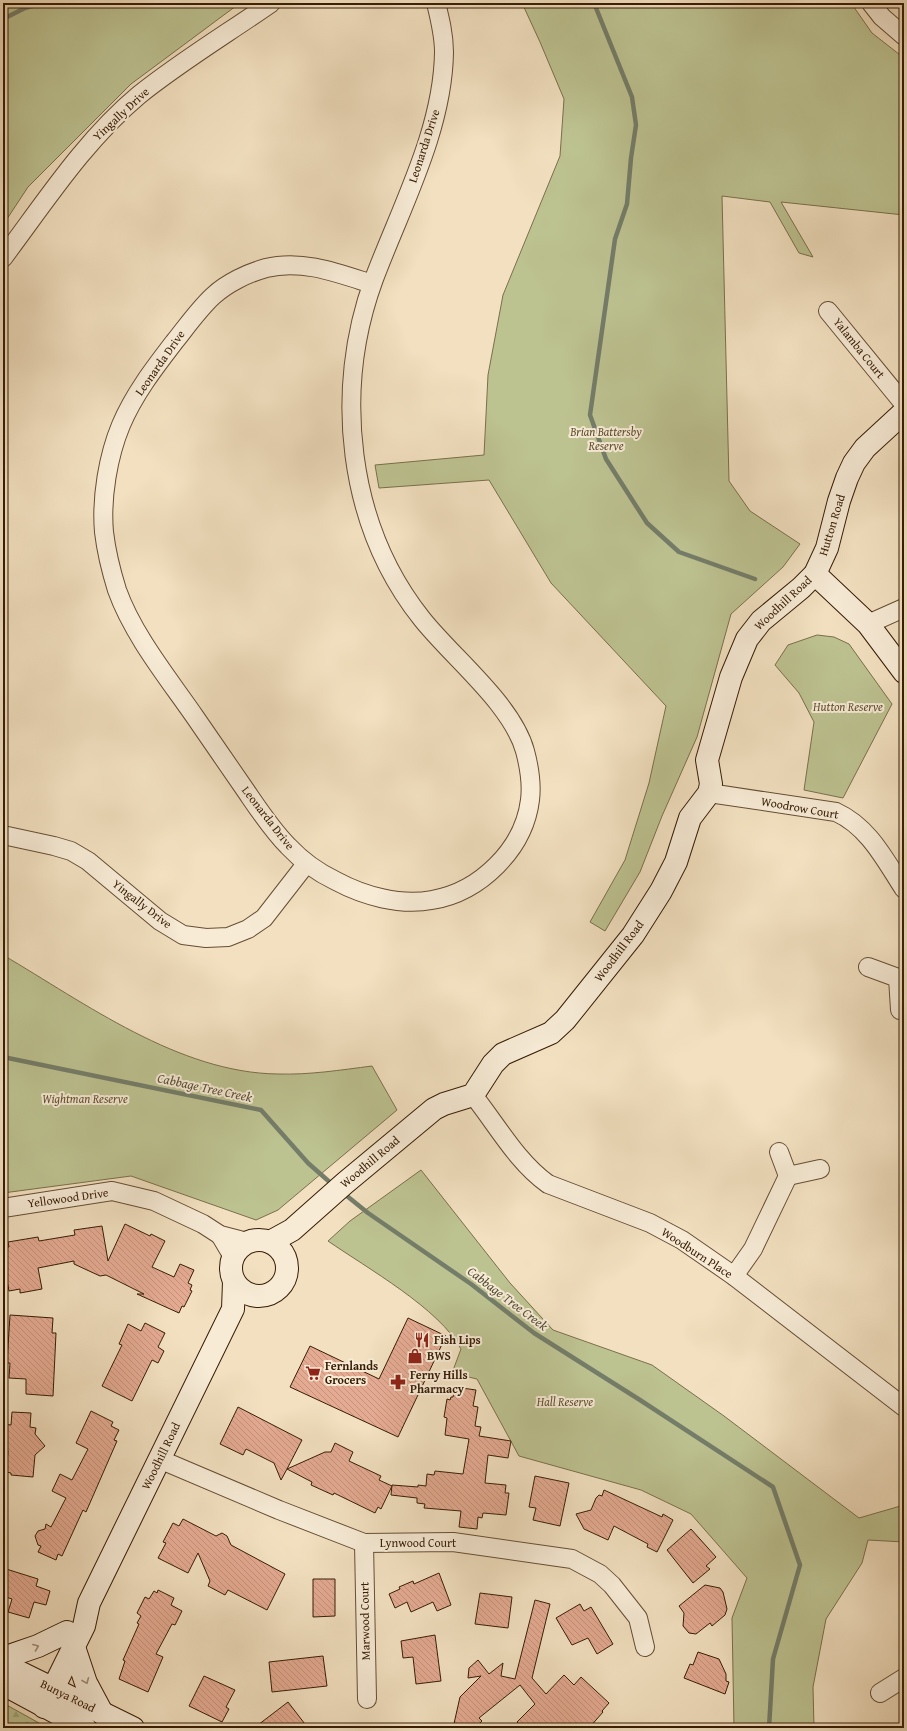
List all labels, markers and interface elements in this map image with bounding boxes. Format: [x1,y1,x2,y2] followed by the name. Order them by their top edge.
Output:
[89,83,153,144] street label: Yingally Drive
[404,106,444,185] street label: Leonarda Drive
[830,314,890,382] street label: Yalamba Court
[131,326,189,399] street label: Leonarda Drive
[569,423,642,454] park label: Brian Battersby Reserve
[814,491,849,558] street label: Hutton Road
[750,571,816,634] street label: Woodhill Road
[812,698,883,715] park label: Hutton Reserve
[238,782,299,853] street label: Leonarda Drive
[760,792,841,823] street label: Woodrow Court
[109,875,176,932] street label: Yingally Drive
[590,916,648,985] street label: Woodhill Road
[156,1068,254,1107] water label: Cabbage Tree Creek
[42,1090,128,1107] park label: Wightman Reserve
[336,1131,404,1192] street label: Woodhill Road
[26,1183,110,1212] street label: Yellowood Drive
[658,1223,737,1282] street label: Woodburn Place
[464,1262,552,1335] water label: Cabbage Tree Creek
[413,1331,431,1349] restaurant icon: Fish Lips
[434,1331,481,1348] place label: Fish Lips
[406,1347,424,1365] shop icon: BWS
[427,1347,451,1364] place label: BWS
[325,1357,378,1388] place label: Fernlands Grocers
[304,1364,322,1382] supermarket icon: Fernlands Grocers
[410,1366,468,1397] place label: Ferny Hills Pharmacy
[389,1373,407,1391] pharmacy icon: Ferny Hills Pharmacy
[536,1393,593,1410] park label: Hall Reserve
[137,1419,184,1492] street label: Woodhill Road
[380,1534,457,1551] street label: Lynwood Court
[355,1581,374,1660] street label: Marwood Court
[32,1643,39,1651] one-way arrow
[38,1675,99,1716] street label: Bunya Road
[81,1677,89,1684] one-way arrow

